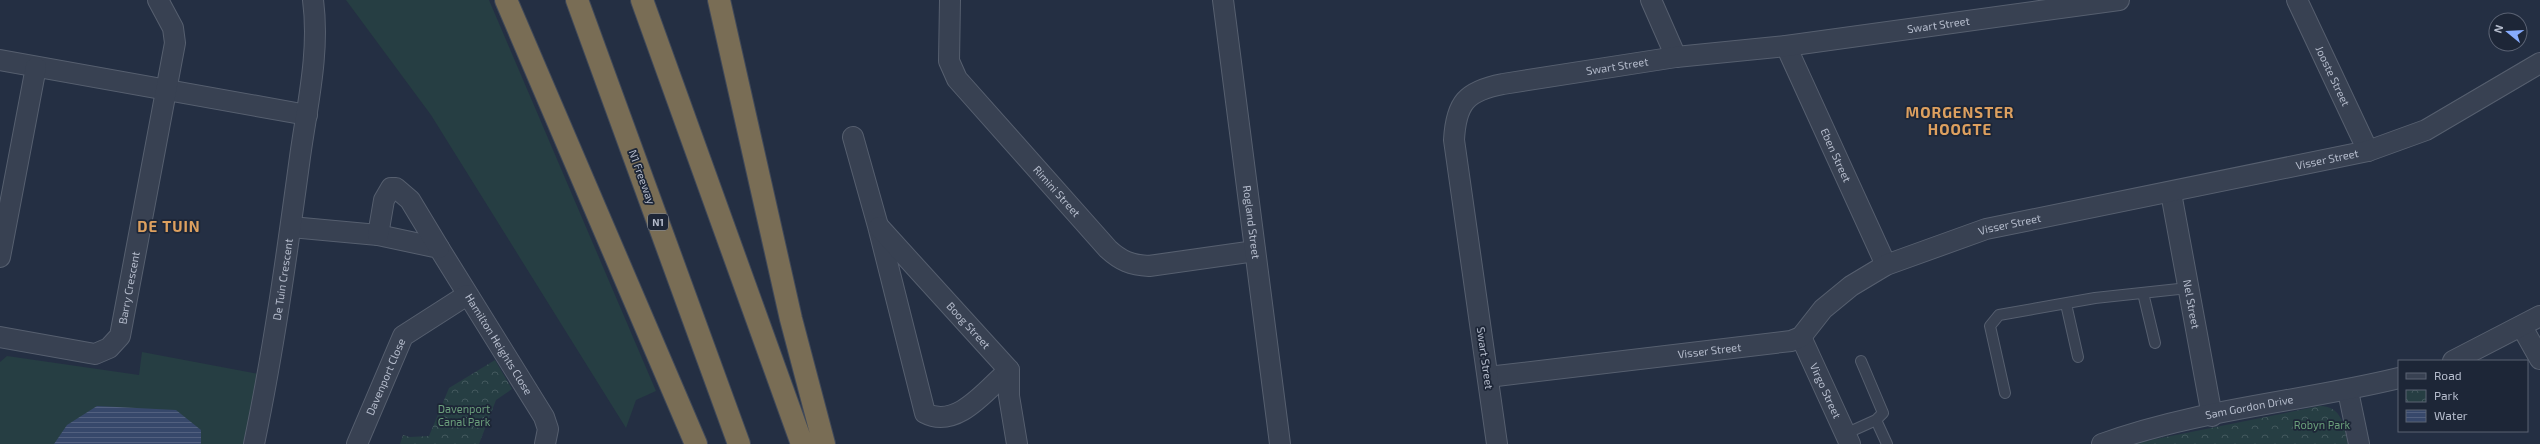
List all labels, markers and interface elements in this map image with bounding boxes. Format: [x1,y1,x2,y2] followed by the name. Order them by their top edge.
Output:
[2488,12,2528,52] north arrow
[1906,14,1970,35] street label: Swart Street
[2491,23,2505,35] text: N
[2313,44,2353,108] street label: Jooste Street
[1585,54,1649,77] street label: Swart Street
[1905,103,2015,138] district label: MORGENSTER HOOGTE
[1818,126,1854,184] street label: Eben Street
[2294,146,2360,172] street label: Visser Street
[627,148,658,206] street label: N1 Freeway
[1031,163,1083,219] street label: Rimini Street
[1241,184,1263,260] street label: Rogland Street
[1976,211,2042,237] street label: Visser Street
[648,214,668,230] road number: N1
[137,217,201,235] district label: DE TUIN
[270,238,295,321] street label: De Tuin Crescent
[115,250,142,325] street label: Barry Crescent
[2181,278,2203,330] street label: Nel Street
[463,291,535,397] street label: Hamilton Heights Close
[944,299,993,351] street label: Boog Street
[1475,326,1496,390] street label: Swart Street
[363,336,407,417] street label: Davenport Close
[1677,340,1742,360] street label: Visser Street
[2398,360,2528,432] legend
[1808,361,1844,420] street label: Virgo Street
[2434,368,2462,382] text: Road
[2434,388,2459,402] text: Park
[2204,392,2294,421] street label: Sam Gordon Drive
[438,402,491,428] park label: Davenport Canal Park
[2434,408,2468,422] text: Water
[2294,418,2351,431] park label: Robyn Park

